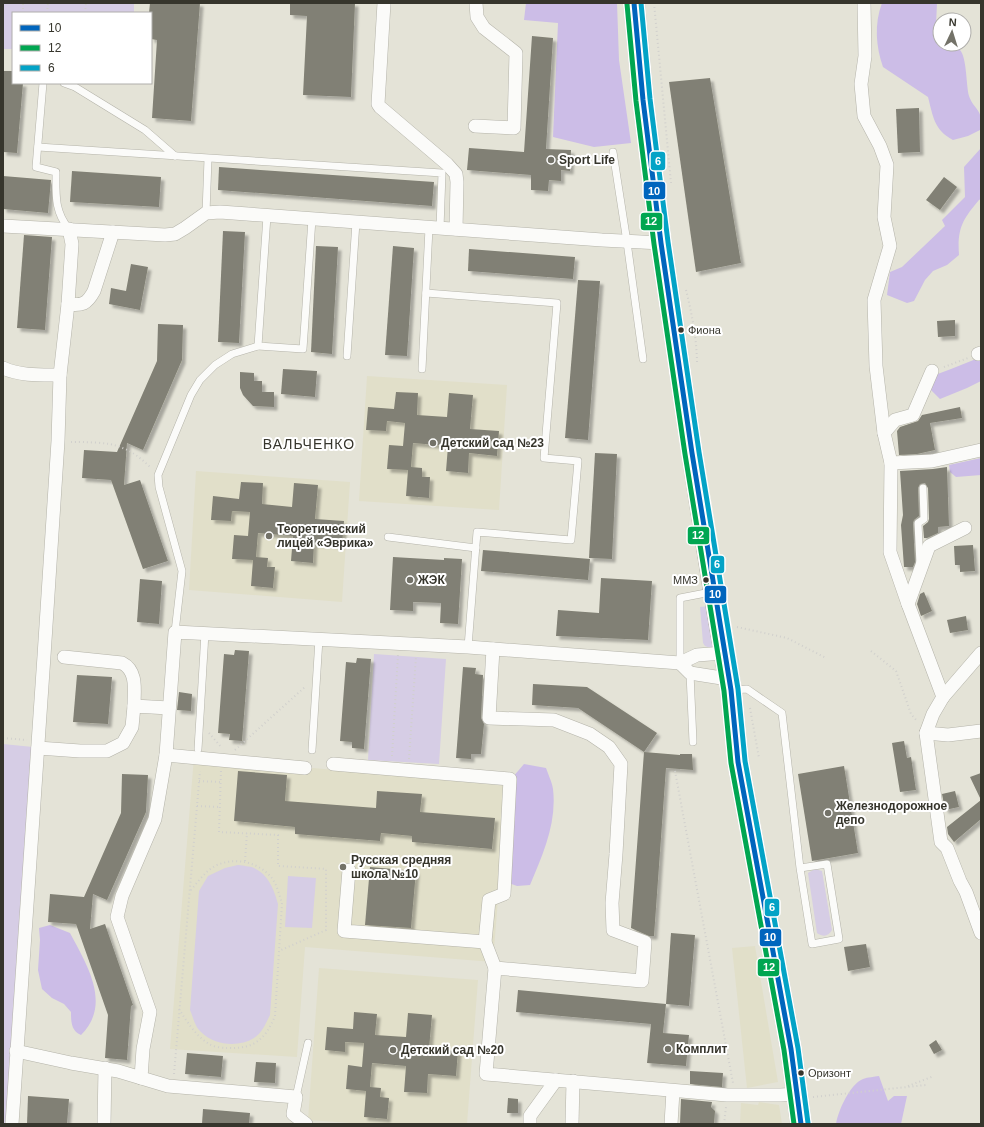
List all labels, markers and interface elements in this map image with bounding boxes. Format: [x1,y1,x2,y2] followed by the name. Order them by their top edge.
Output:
[12,12,152,84] legend
[932,12,972,52] north arrow
[948,16,957,28] text: N
[48,21,62,35] text: 10
[48,41,62,55] text: 12
[48,61,55,75] text: 6
[650,151,666,171] line badge: 6
[559,153,615,167] place label: Sport Life
[546,155,556,165] marker: Sport Life
[655,155,661,167] text: 6
[643,181,666,200] line badge: 10
[648,185,660,197] text: 10
[640,212,663,231] line badge: 12
[645,215,657,227] text: 12
[688,324,722,336] place label: Фиона
[676,325,686,335] marker: Фиона
[263,436,355,452] district label: ВАЛЬЧЕНКО
[441,436,544,450] place label: Детский сад №23
[428,438,438,448] marker: Детский сад №23
[277,522,374,550] place label: Теоретический лицей «Эврика»
[687,526,710,545] line badge: 12
[692,529,704,541] text: 12
[264,531,274,541] marker: Теоретический лицей «Эврика»
[710,555,725,574] line badge: 6
[714,558,720,570] text: 6
[417,573,445,587] place label: ЖЭК
[673,574,698,586] place label: ММЗ
[405,575,415,585] marker: ЖЭК
[701,575,711,585] marker: ММЗ
[704,585,727,604] line badge: 10
[709,588,721,600] text: 10
[835,799,948,827] place label: Железнодорожное депо
[823,808,833,818] marker: Железнодорожное депо
[351,853,451,881] place label: Русская средняя школа №10
[338,862,348,872] marker: Русская средняя школа №10
[764,898,780,917] line badge: 6
[769,901,775,913] text: 6
[759,928,782,947] line badge: 10
[764,931,776,943] text: 10
[757,958,780,977] line badge: 12
[763,961,775,973] text: 12
[676,1042,728,1056] place label: Комплит
[401,1043,504,1057] place label: Детский сад №20
[663,1044,673,1054] marker: Комплит
[388,1045,398,1055] marker: Детский сад №20
[808,1067,851,1079] place label: Оризонт
[796,1068,806,1078] marker: Оризонт

